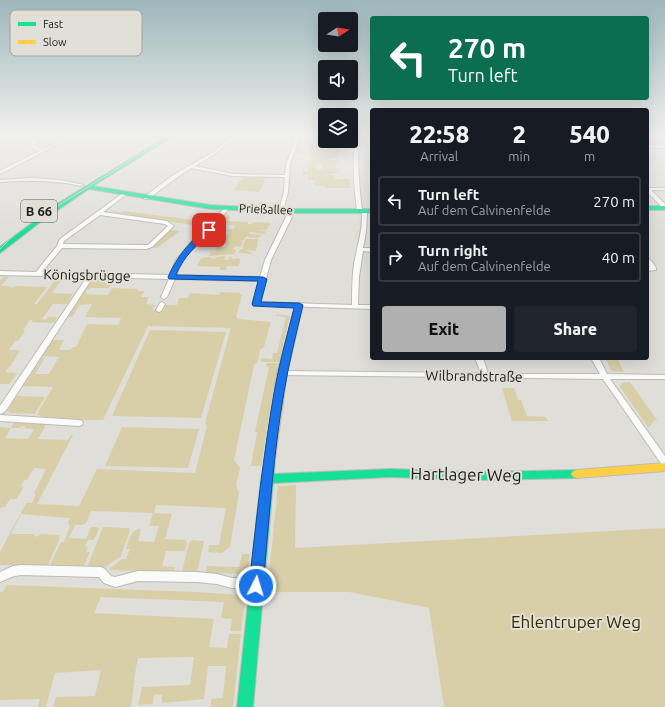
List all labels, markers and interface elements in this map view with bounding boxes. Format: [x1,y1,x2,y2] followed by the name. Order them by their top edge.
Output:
[10,10,142,56] legend
[318,12,358,52] north arrow
[318,12,358,148] map controls
[43,18,64,30] text: Fast
[382,32,434,84] icon: left
[448,32,526,63] text: 270 m
[43,36,67,48] text: Slow
[318,60,358,100] button: sound
[448,65,518,85] text: Turn left
[318,108,358,148] button: layers
[409,121,469,148] text: 22:58
[512,121,526,148] text: 2
[569,121,610,148] text: 540
[420,149,458,163] text: Arrival
[508,149,530,163] text: min
[584,149,595,163] text: m
[418,186,479,203] text: Turn left
[384,190,406,212] icon: left
[593,193,635,210] text: 270 m
[21,200,57,222] road number: B 66
[239,202,293,216] street label: Prießallee
[418,203,551,217] text: Auf dem Calvinenfelde
[192,213,226,247] pin
[198,219,220,241] icon: arrive
[418,242,488,259] text: Turn right
[384,246,406,268] icon: right
[602,249,635,266] text: 40 m
[418,259,551,273] text: Auf dem Calvinenfelde
[43,266,131,284] street label: Königsbrügge
[382,306,506,352] button: Exit
[514,306,637,352] button: Share
[425,367,523,385] street label: Wilbrandstraße
[410,464,522,484] street label: Hartlager Weg
[235,565,277,607] position arrow
[511,612,641,631] park label: Ehlentruper Weg

